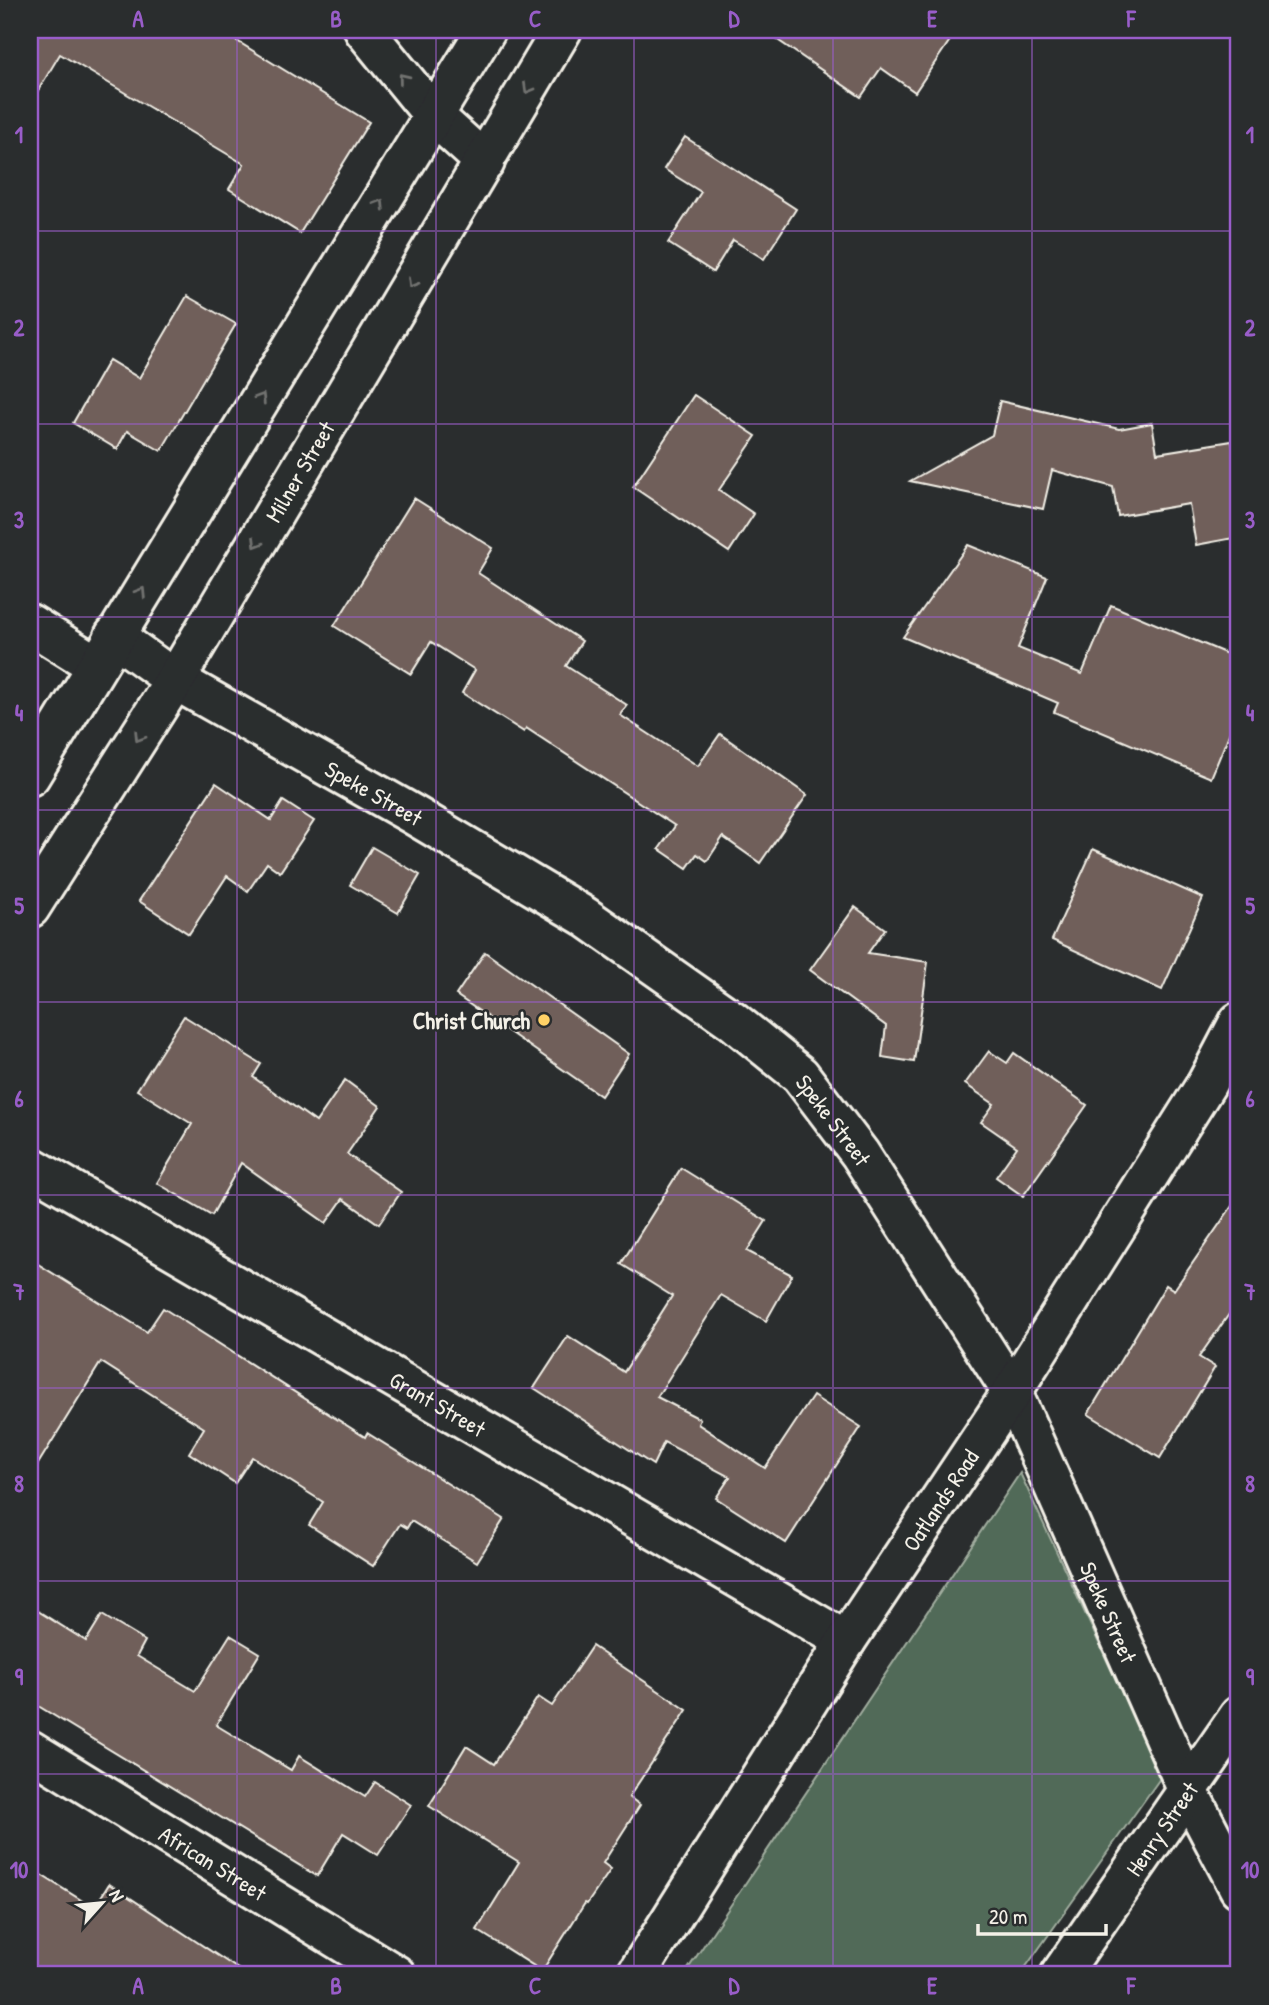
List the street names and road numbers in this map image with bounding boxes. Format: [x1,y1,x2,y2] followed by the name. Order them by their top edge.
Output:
[257,414,342,528] street label: Milner Street
[320,753,430,833] street label: Speke Street
[789,1068,879,1172] street label: Speke Street
[384,1363,493,1444] street label: Grant Street
[895,1443,985,1557] street label: Oatlands Road
[1073,1557,1145,1668] street label: Speke Street
[1118,1775,1205,1882] street label: Henry Street
[154,1818,274,1908] street label: African Street

